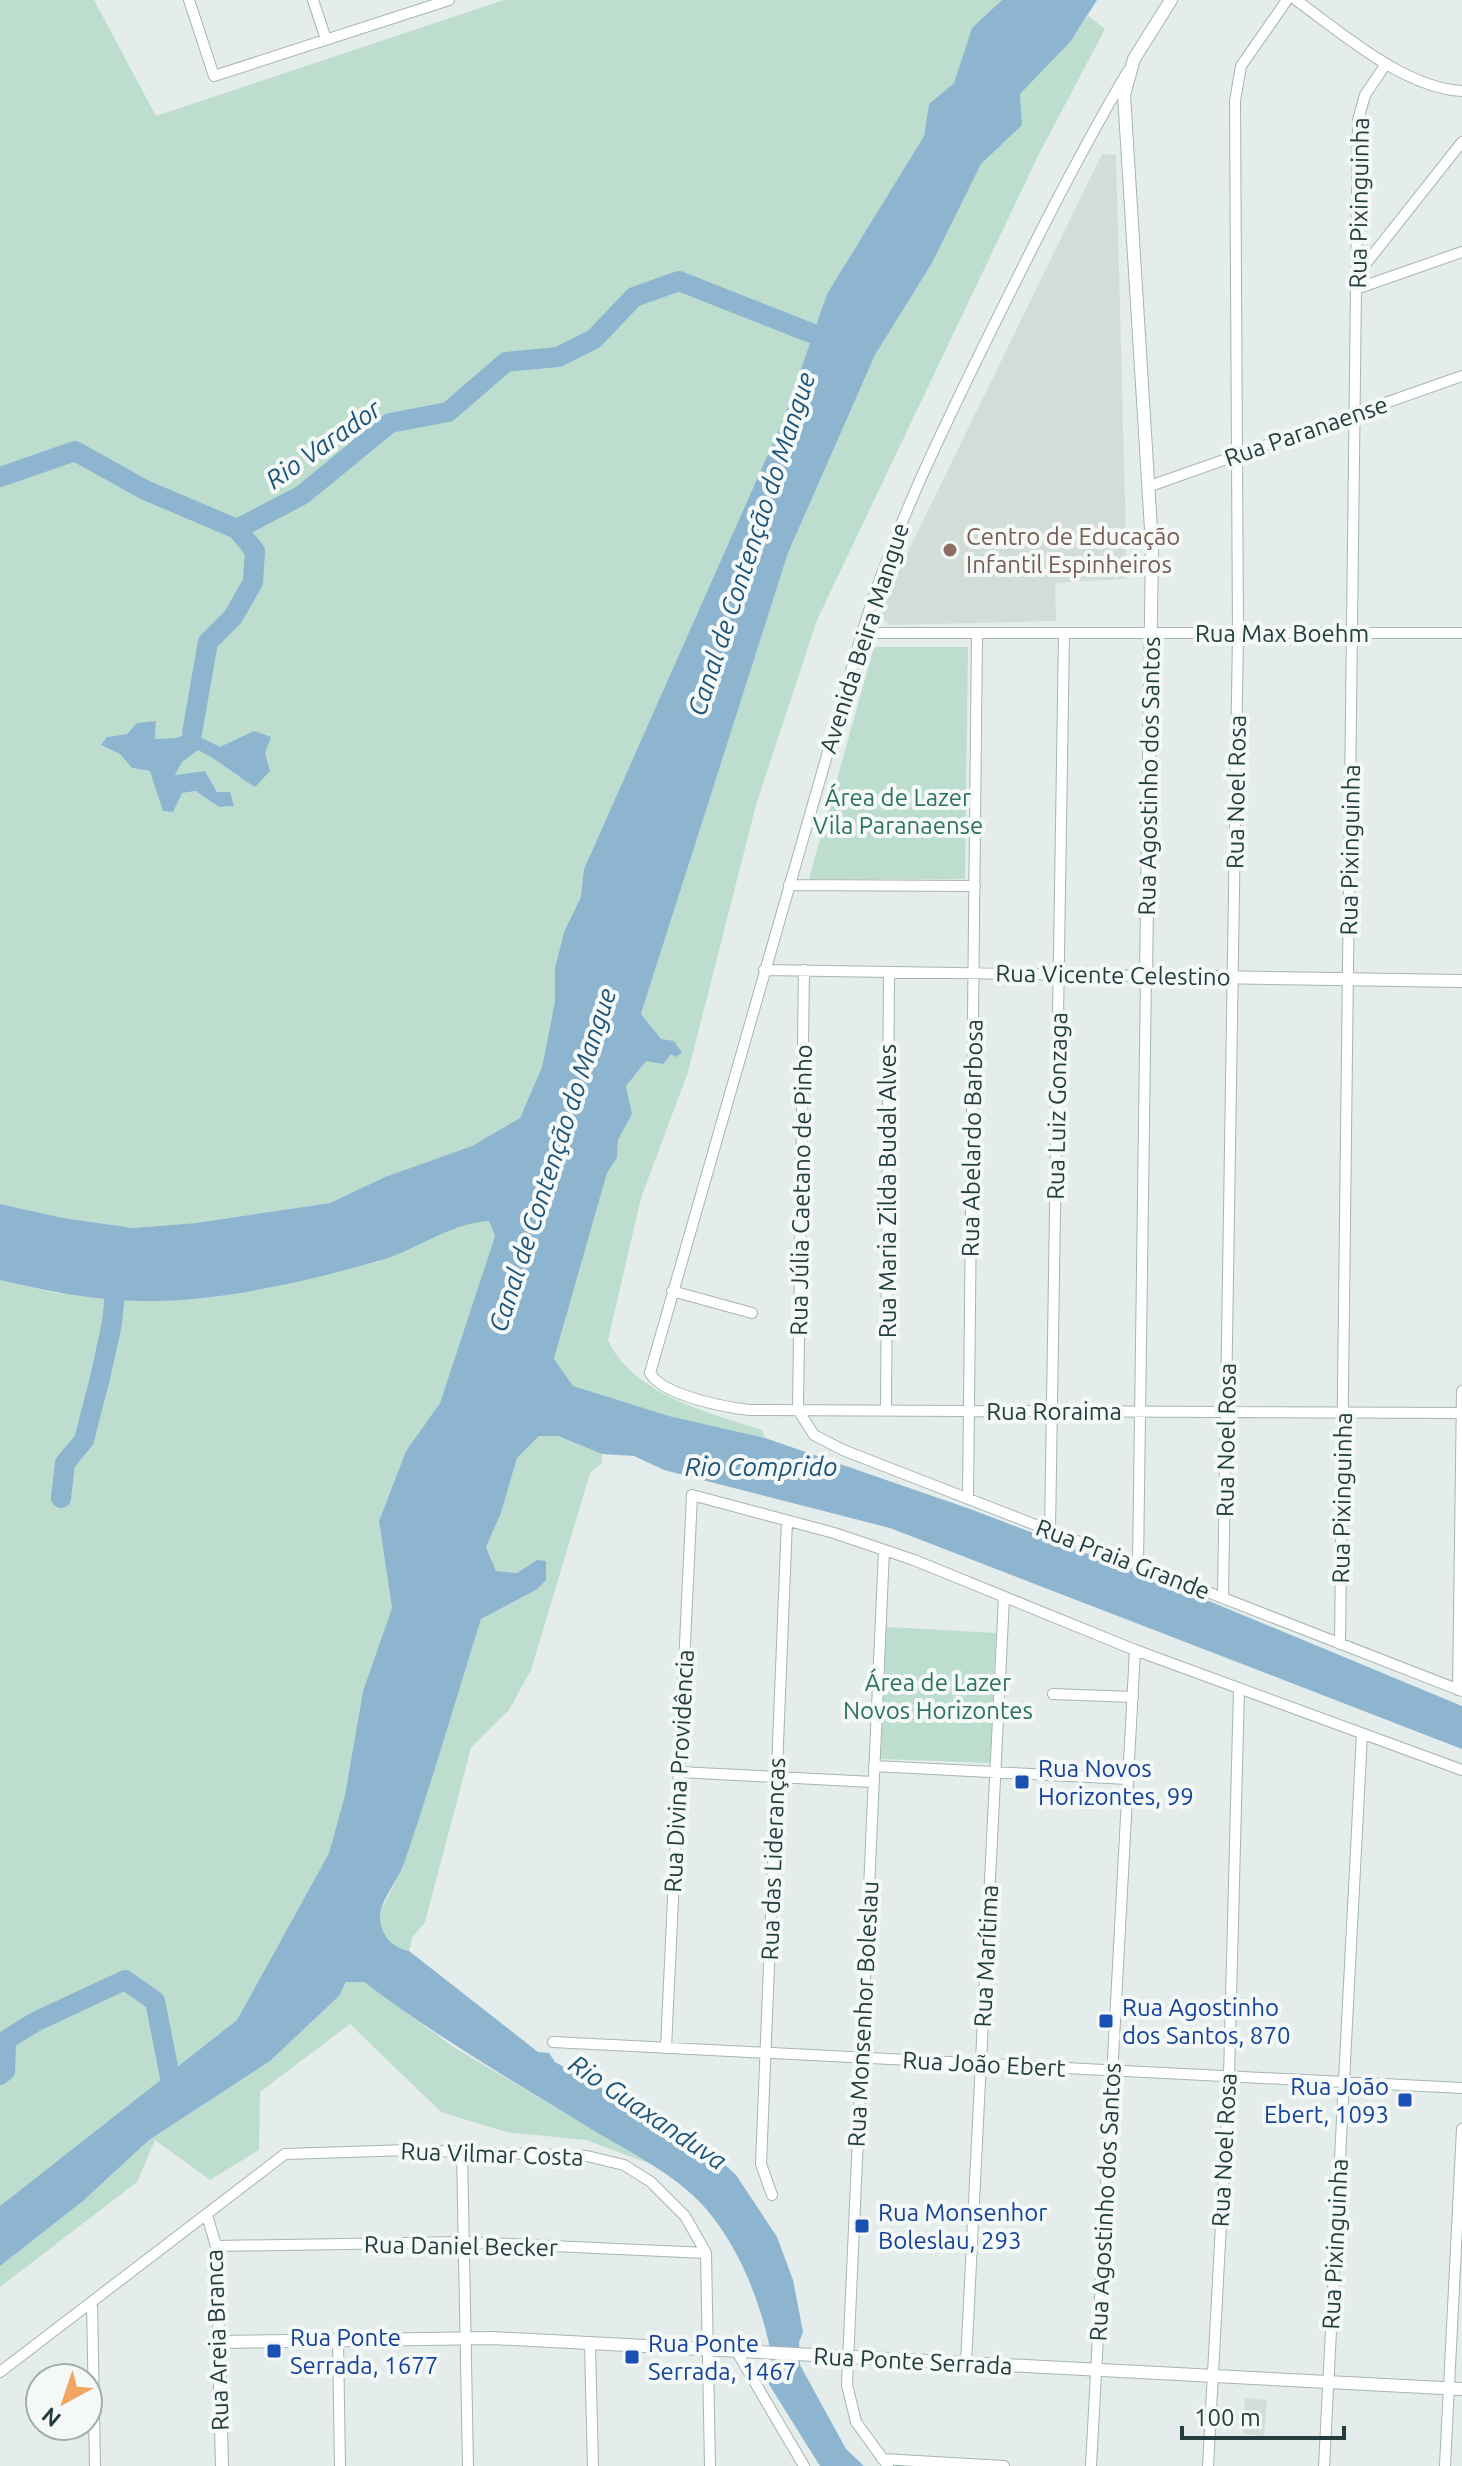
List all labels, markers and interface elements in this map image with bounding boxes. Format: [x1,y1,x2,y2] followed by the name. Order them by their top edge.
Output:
[1344,117,1374,289] street label: Rua Pixinguinha
[682,369,820,719] water label: Canal de Contenção do Mangue
[1221,390,1391,472] street label: Rua Paranaense
[260,393,387,494] water label: Rio Varador
[814,519,914,757] street label: Avenida Beira Mangue
[966,523,1180,578] place label: Centro de Educação Infantil Espinheiros
[941,541,959,559] marker: Centro de Educação Infantil Espinheiros
[1195,620,1369,647] street label: Rua Max Boehm
[1133,636,1165,916] street label: Rua Agostinho dos Santos
[1221,715,1251,869] street label: Rua Noel Rosa
[1335,764,1365,936] street label: Rua Pixinguinha
[813,783,983,839] park label: Área de Lazer Vila Paranaense
[995,959,1231,991] street label: Rua Vicente Celestino
[483,985,621,1335] water label: Canal de Contenção do Mangue
[1042,1012,1072,1200] street label: Rua Luiz Gonzaga
[956,1019,988,1257] street label: Rua Abelardo Barbosa
[785,1044,817,1336] street label: Rua Júlia Caetano de Pinho
[874,1044,901,1338] street label: Rua Maria Zilda Budal Alves
[1211,1363,1241,1517] street label: Rua Noel Rosa
[986,1398,1122,1425] street label: Rua Roraima
[1327,1412,1357,1584] street label: Rua Pixinguinha
[685,1452,837,1481] water label: Rio Comprido
[1032,1513,1214,1605] street label: Rua Praia Grande
[659,1649,699,1893] street label: Rua Divina Providência
[843,1668,1033,1724] park label: Área de Lazer Novos Horizontes
[1038,1755,1194,1810] place label: Rua Novos Horizontes, 99
[756,1757,790,1961] street label: Rua das Lideranças
[1013,1773,1031,1791] marker: Rua Novos Horizontes, 99
[843,1880,883,2148] street label: Rua Monsenhor Boleslau
[969,1884,1003,2028] street label: Rua Marítima
[1122,1994,1290,2049] place label: Rua Agostinho dos Santos, 870
[1097,2012,1115,2030] marker: Rua Agostinho dos Santos, 870
[902,2046,1067,2082] street label: Rua João Ebert
[564,2049,732,2175] water label: Rio Guaxanduva
[1084,2062,1126,2342] street label: Rua Agostinho dos Santos
[1206,2072,1242,2228] street label: Rua Noel Rosa
[1264,2073,1389,2128] place label: Rua João Ebert, 1093
[1396,2091,1414,2109] marker: Rua João Ebert, 1093
[400,2137,584,2171] street label: Rua Vilmar Costa
[1317,2158,1353,2330] street label: Rua Pixinguinha
[878,2199,1047,2254] place label: Rua Monsenhor Boleslau, 293
[853,2217,871,2235] marker: Rua Monsenhor Boleslau, 293
[364,2231,558,2261] street label: Rua Daniel Becker
[200,2249,234,2431] street label: Rua Areia Branca
[290,2324,438,2379] place label: Rua Ponte Serrada, 1677
[648,2330,796,2385] place label: Rua Ponte Serrada, 1467
[265,2342,283,2360] marker: Rua Ponte Serrada, 1677
[813,2342,1013,2380] street label: Rua Ponte Serrada
[623,2348,641,2366] marker: Rua Ponte Serrada, 1467
[24,2362,104,2442] north arrow
[1182,2390,1344,2440] scale bar
[36,2403,65,2433] text: N
[1194,2404,1261,2431] text: 100 m

